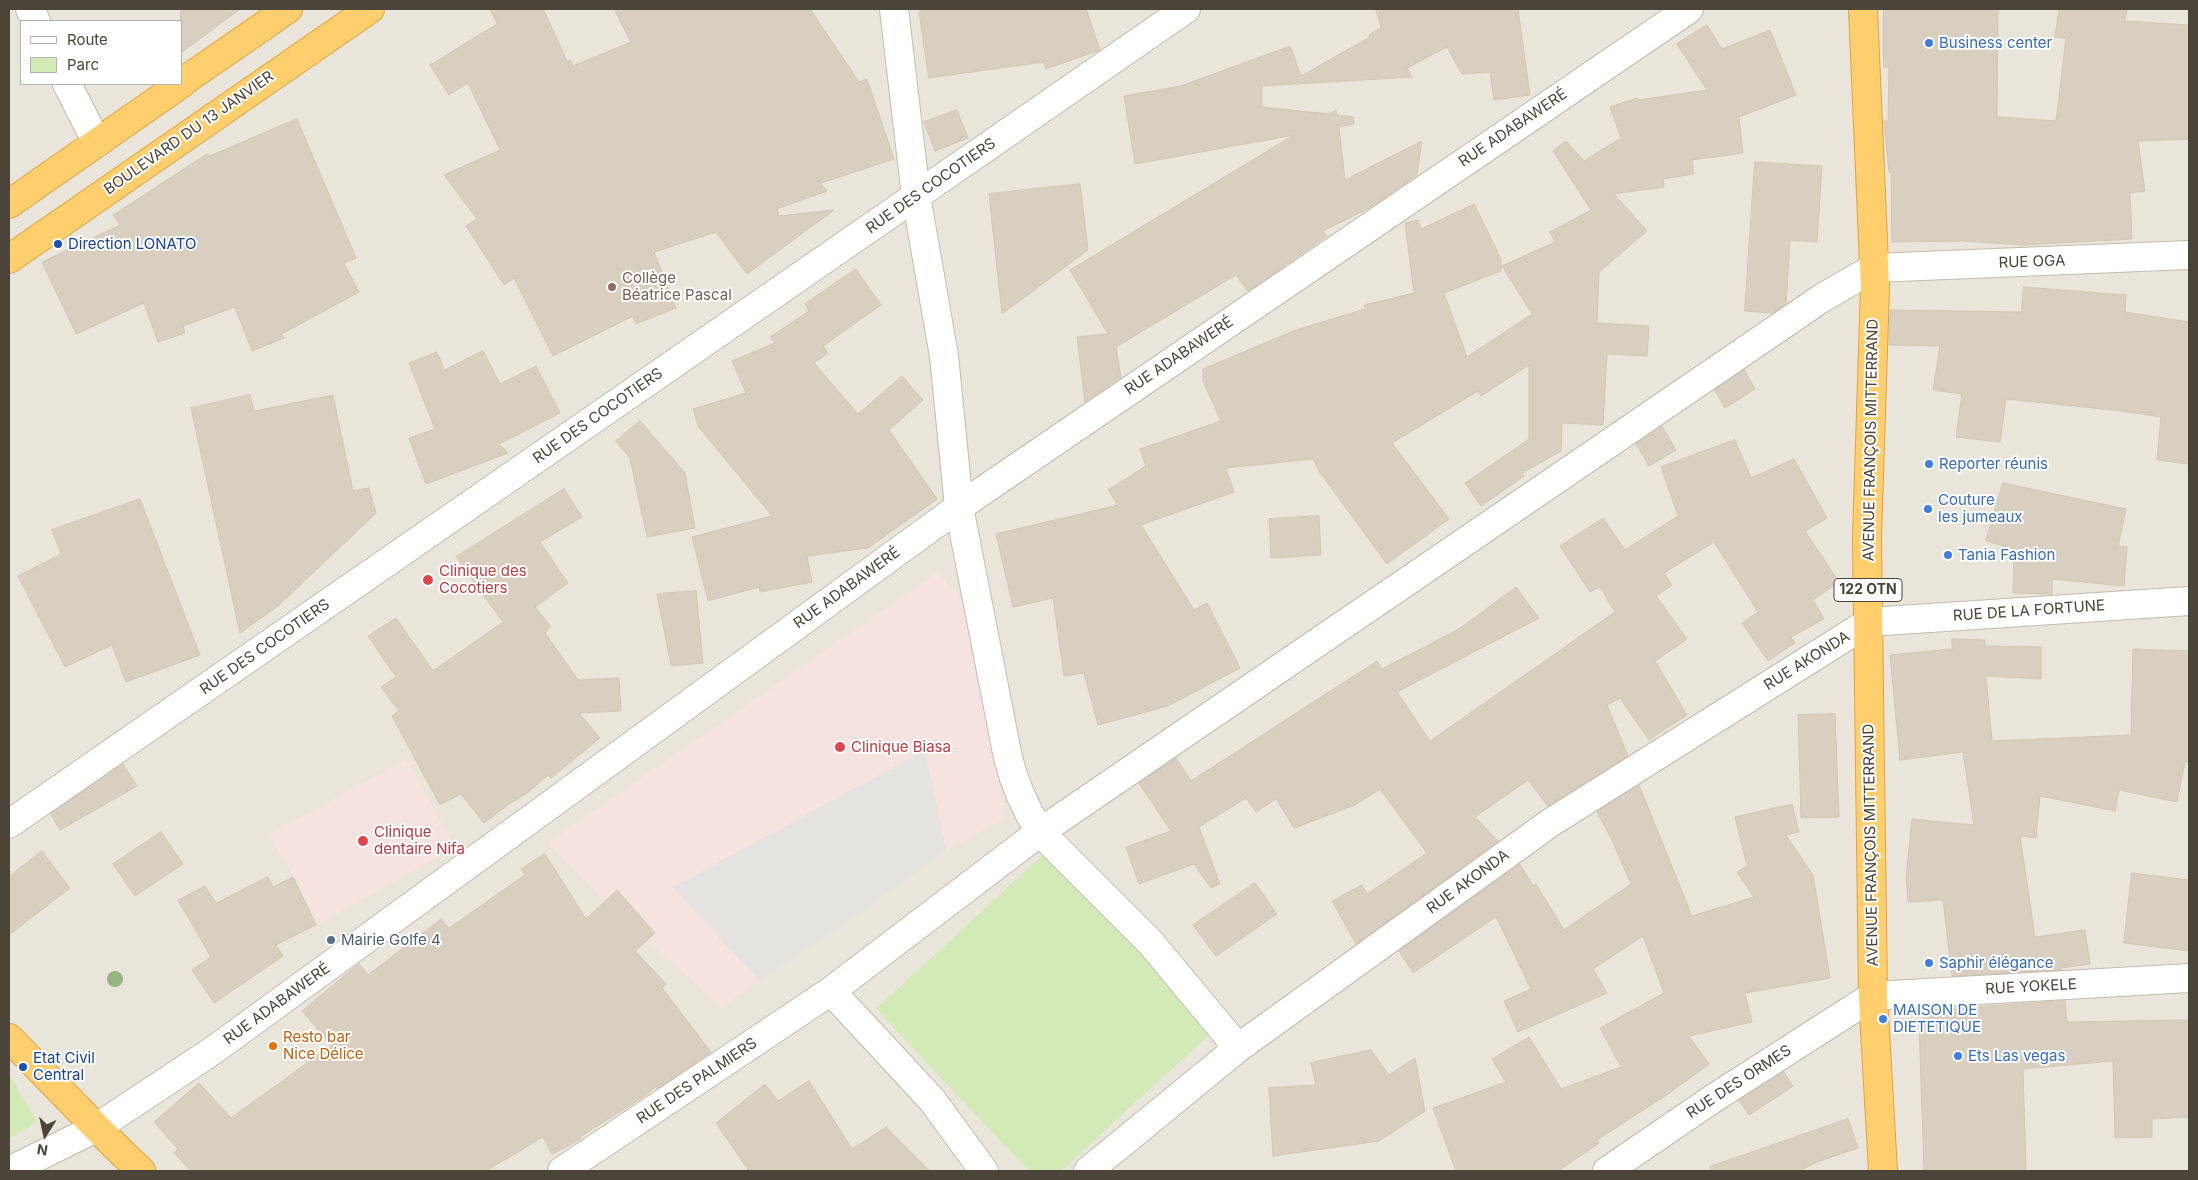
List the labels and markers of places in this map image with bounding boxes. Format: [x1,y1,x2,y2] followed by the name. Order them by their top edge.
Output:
[1939,34,2052,52] place label: Business center
[1923,37,1935,49] marker: Business center
[68,235,196,253] place label: Direction LONATO
[52,238,64,250] marker: Direction LONATO
[622,269,732,304] place label: Collège Béatrice Pascal
[606,281,618,293] marker: Collège Béatrice Pascal
[1939,455,2048,473] place label: Reporter réunis
[1923,458,1935,470] marker: Reporter réunis
[1938,491,2023,526] place label: Couture les jumeaux
[1922,503,1934,515] marker: Couture les jumeaux
[1958,546,2055,564] place label: Tania Fashion
[1942,549,1954,561] marker: Tania Fashion
[439,562,527,597] place label: Clinique des Cocotiers
[421,573,435,587] marker: Clinique des Cocotiers
[851,738,951,756] place label: Clinique Biasa
[833,740,847,754] marker: Clinique Biasa
[374,823,465,858] place label: Clinique dentaire Nifa
[356,834,370,848] marker: Clinique dentaire Nifa
[341,931,441,949] place label: Mairie Golfe 4
[325,934,337,946] marker: Mairie Golfe 4
[1939,954,2054,972] place label: Saphir élégance
[1923,957,1935,969] marker: Saphir élégance
[1893,1001,1981,1036] place label: MAISON DE DIETETIQUE
[1877,1013,1889,1025] marker: MAISON DE DIETETIQUE
[283,1028,364,1063] place label: Resto bar Nice Délice
[267,1040,279,1052] marker: Resto bar Nice Délice
[1968,1047,2065,1065] place label: Ets Las vegas
[33,1049,95,1084] place label: Etat Civil Central
[1952,1050,1964,1062] marker: Ets Las vegas
[17,1061,29,1073] marker: Etat Civil Central

